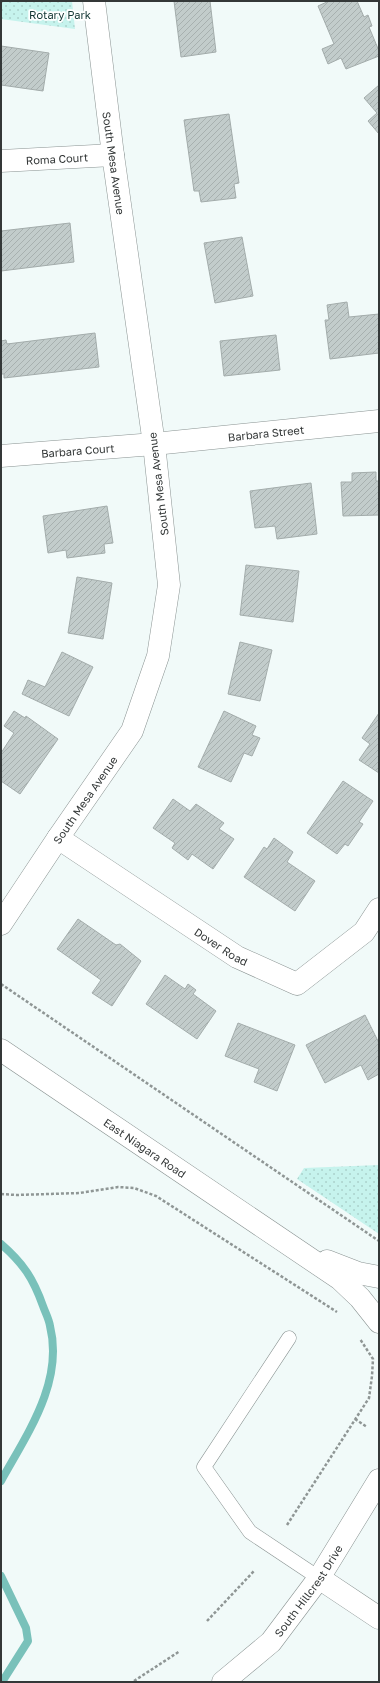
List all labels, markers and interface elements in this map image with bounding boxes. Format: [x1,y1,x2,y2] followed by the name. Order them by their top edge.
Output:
[29,8,91,21] park label: Rotary Park
[100,111,128,215] street label: South Mesa Avenue
[25,150,88,166] street label: Roma Court
[227,422,305,443] street label: Barbara Street
[145,432,171,536] street label: South Mesa Avenue
[41,441,115,459] street label: Barbara Court
[50,753,119,846] street label: South Mesa Avenue
[192,924,250,968] street label: Dover Road
[102,1115,189,1180] street label: East Niagara Road
[271,1542,344,1639] street label: South Hillcrest Drive

